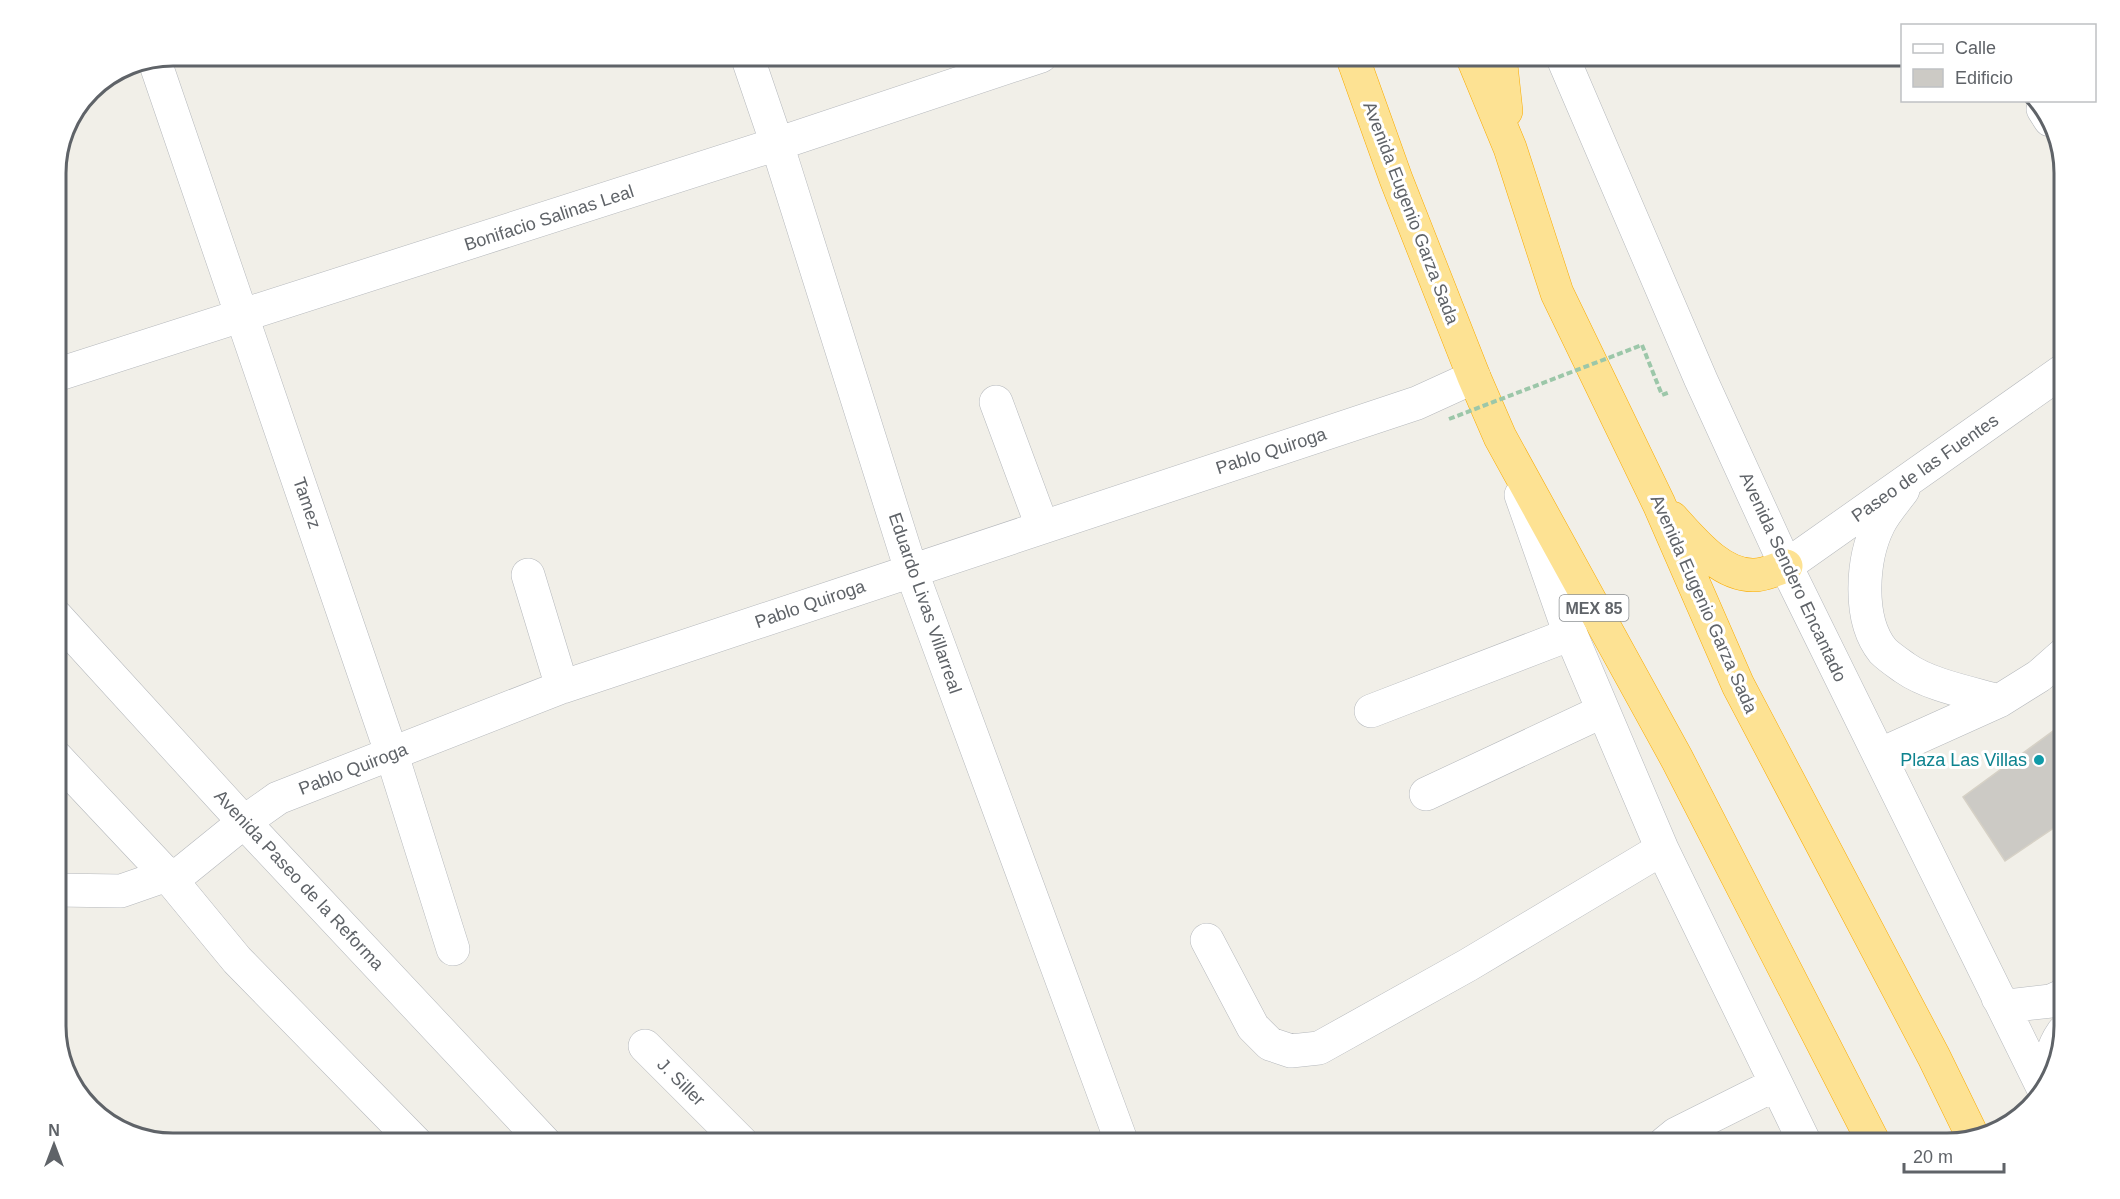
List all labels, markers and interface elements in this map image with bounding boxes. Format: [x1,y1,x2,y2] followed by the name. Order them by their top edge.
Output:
[1901,24,2096,102] legend
[1955,38,1996,58] text: Calle
[1955,68,2013,88] text: Edificio
[1359,99,1463,328] street label: Avenida Eugenio Garza Sada
[462,181,636,255] street label: Bonifacio Salinas Leal
[1848,410,2002,526] street label: Paseo de las Fuentes
[1213,423,1330,478] street label: Pablo Quiroga
[1736,469,1850,685] street label: Avenida Sendero Encantado
[289,475,325,531] street label: Tamez
[1647,492,1762,717] street label: Avenida Eugenio Garza Sada
[885,510,965,696] street label: Eduardo Livas Villarreal
[752,575,869,632] street label: Pablo Quiroga
[1560,595,1628,621] road number: MEX 85
[296,739,411,799] street label: Pablo Quiroga
[1900,750,2027,770] place label: Plaza Las Villas
[2032,753,2046,767] marker: Plaza Las Villas
[210,786,388,975] street label: Avenida Paseo de la Reforma
[653,1054,709,1110] street label: J. Siller
[24,1115,84,1175] north arrow
[48,1122,60,1139] text: N
[1904,1136,2004,1174] scale bar
[1913,1147,1953,1167] text: 20 m

